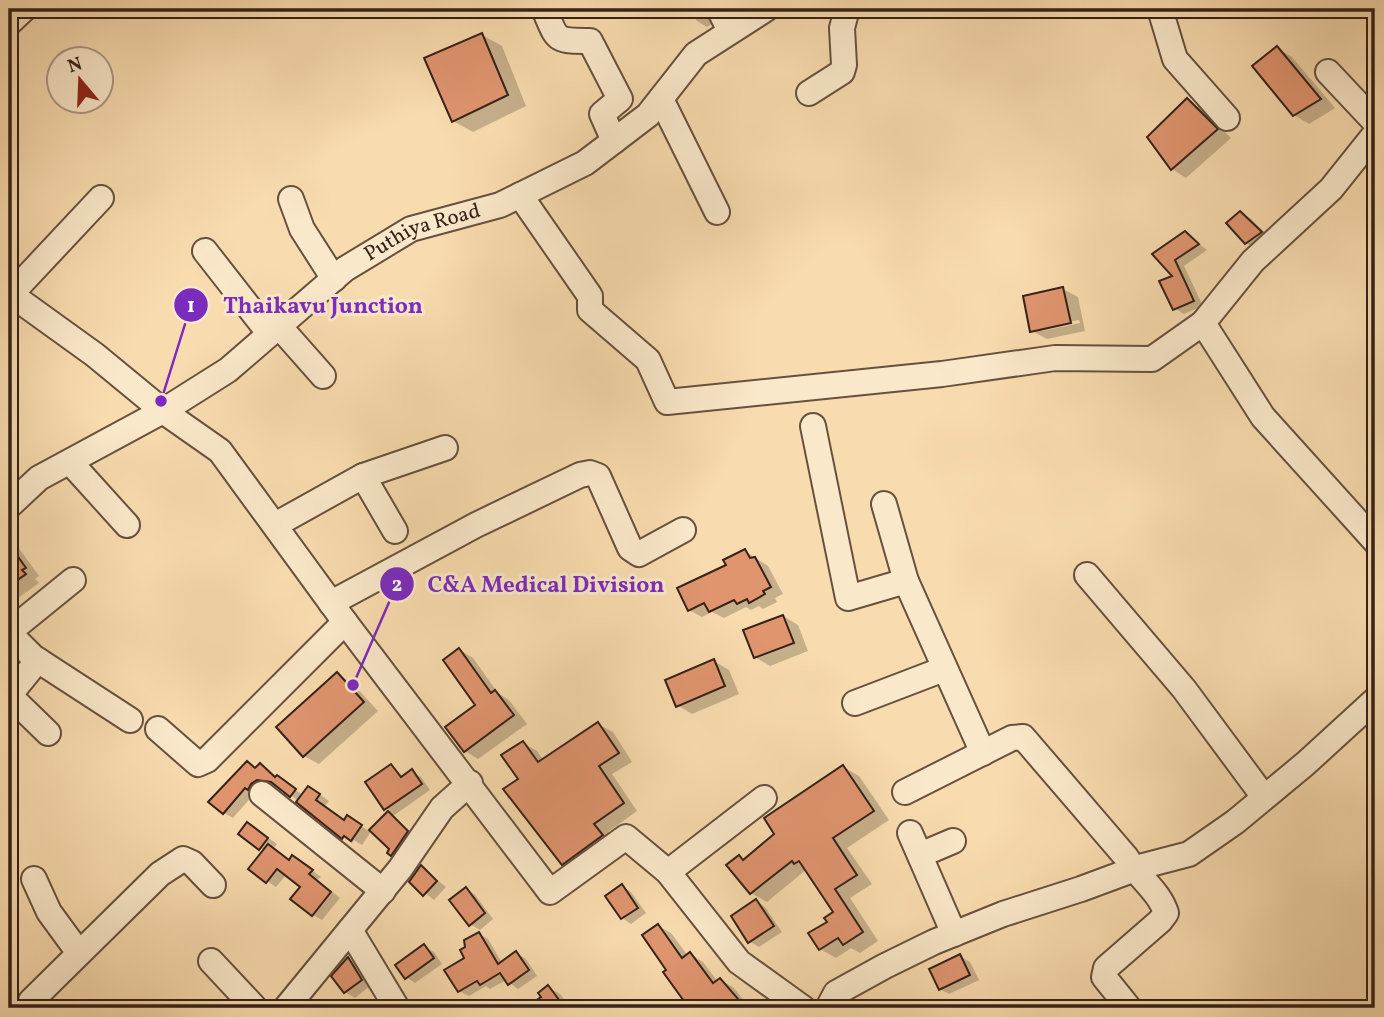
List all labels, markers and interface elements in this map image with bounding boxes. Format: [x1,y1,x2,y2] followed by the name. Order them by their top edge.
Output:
[46,46,116,116] north arrow
[64,51,86,80] text: N
[359,196,484,269] street label: Puthiya Road
[174,283,437,327] callout: Thaikavu Junction
[223,291,423,323] text: Thaikavu Junction
[187,292,195,321] text: 1
[379,562,679,606] callout: C&A Medical Division
[428,570,664,602] text: C&A Medical Division
[392,571,402,600] text: 2

